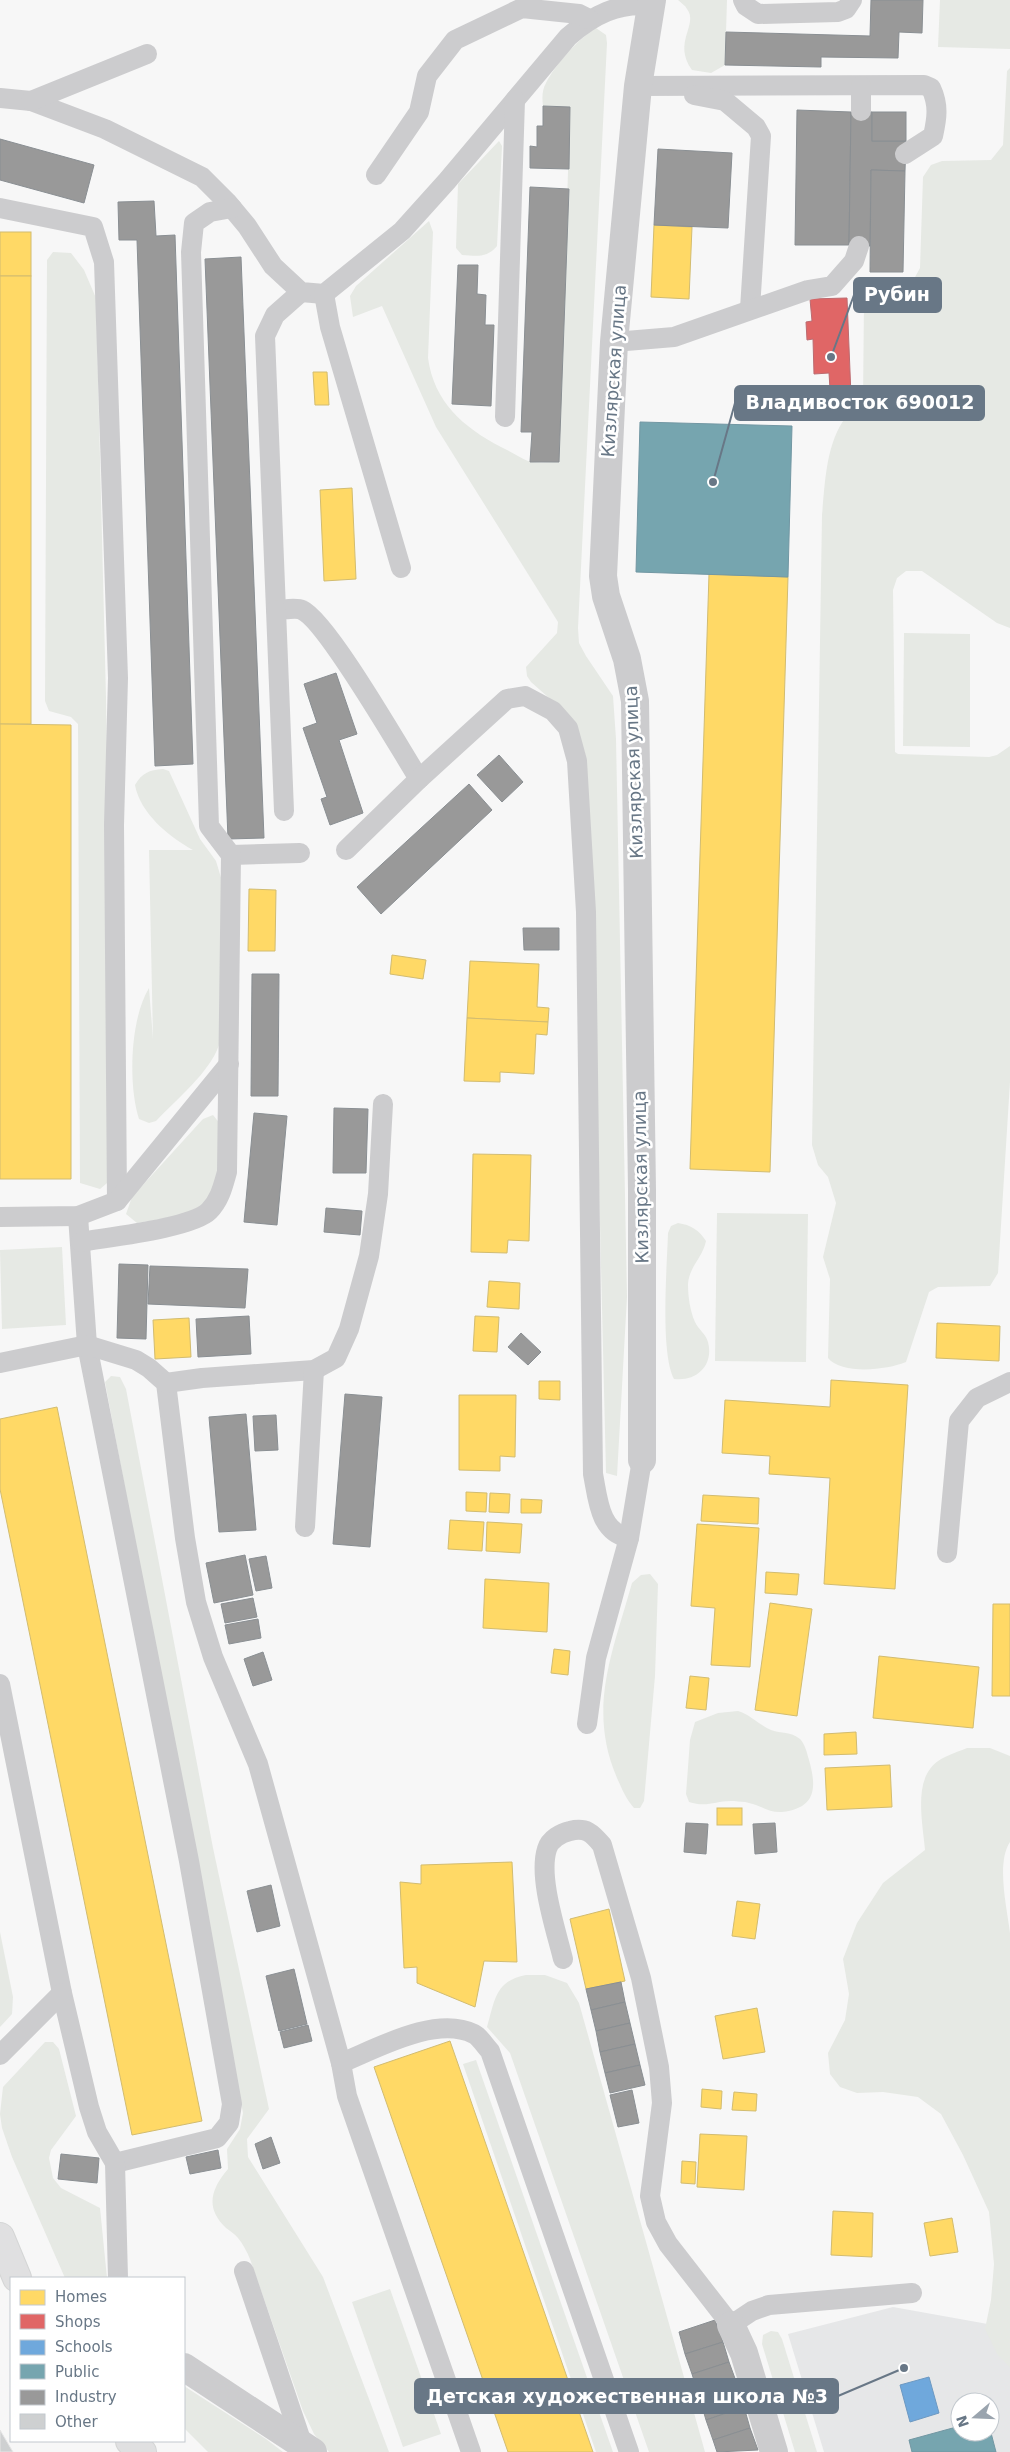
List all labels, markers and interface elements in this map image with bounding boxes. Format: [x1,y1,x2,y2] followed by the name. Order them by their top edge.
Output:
[854,278,941,312] callout: Рубин
[864,283,930,305] text: Рубин
[597,284,630,458] street label: Кизлярская улица
[735,386,984,420] callout: Владивосток 690012
[745,391,975,413] text: Владивосток 690012
[620,685,647,859] street label: Кизлярская улица
[628,1090,653,1264] street label: Кизлярская улица
[10,2277,185,2442] legend
[55,2288,107,2306] text: Homes
[55,2313,101,2331] text: Shops
[55,2338,113,2356] text: Schools
[55,2363,99,2381] text: Public
[415,2379,838,2413] callout: Детская художественная школа №3
[426,2385,828,2407] text: Детская художественная школа №3
[55,2388,117,2406] text: Industry
[950,2392,1000,2442] north arrow
[55,2413,98,2431] text: Other
[953,2413,972,2429] text: N

